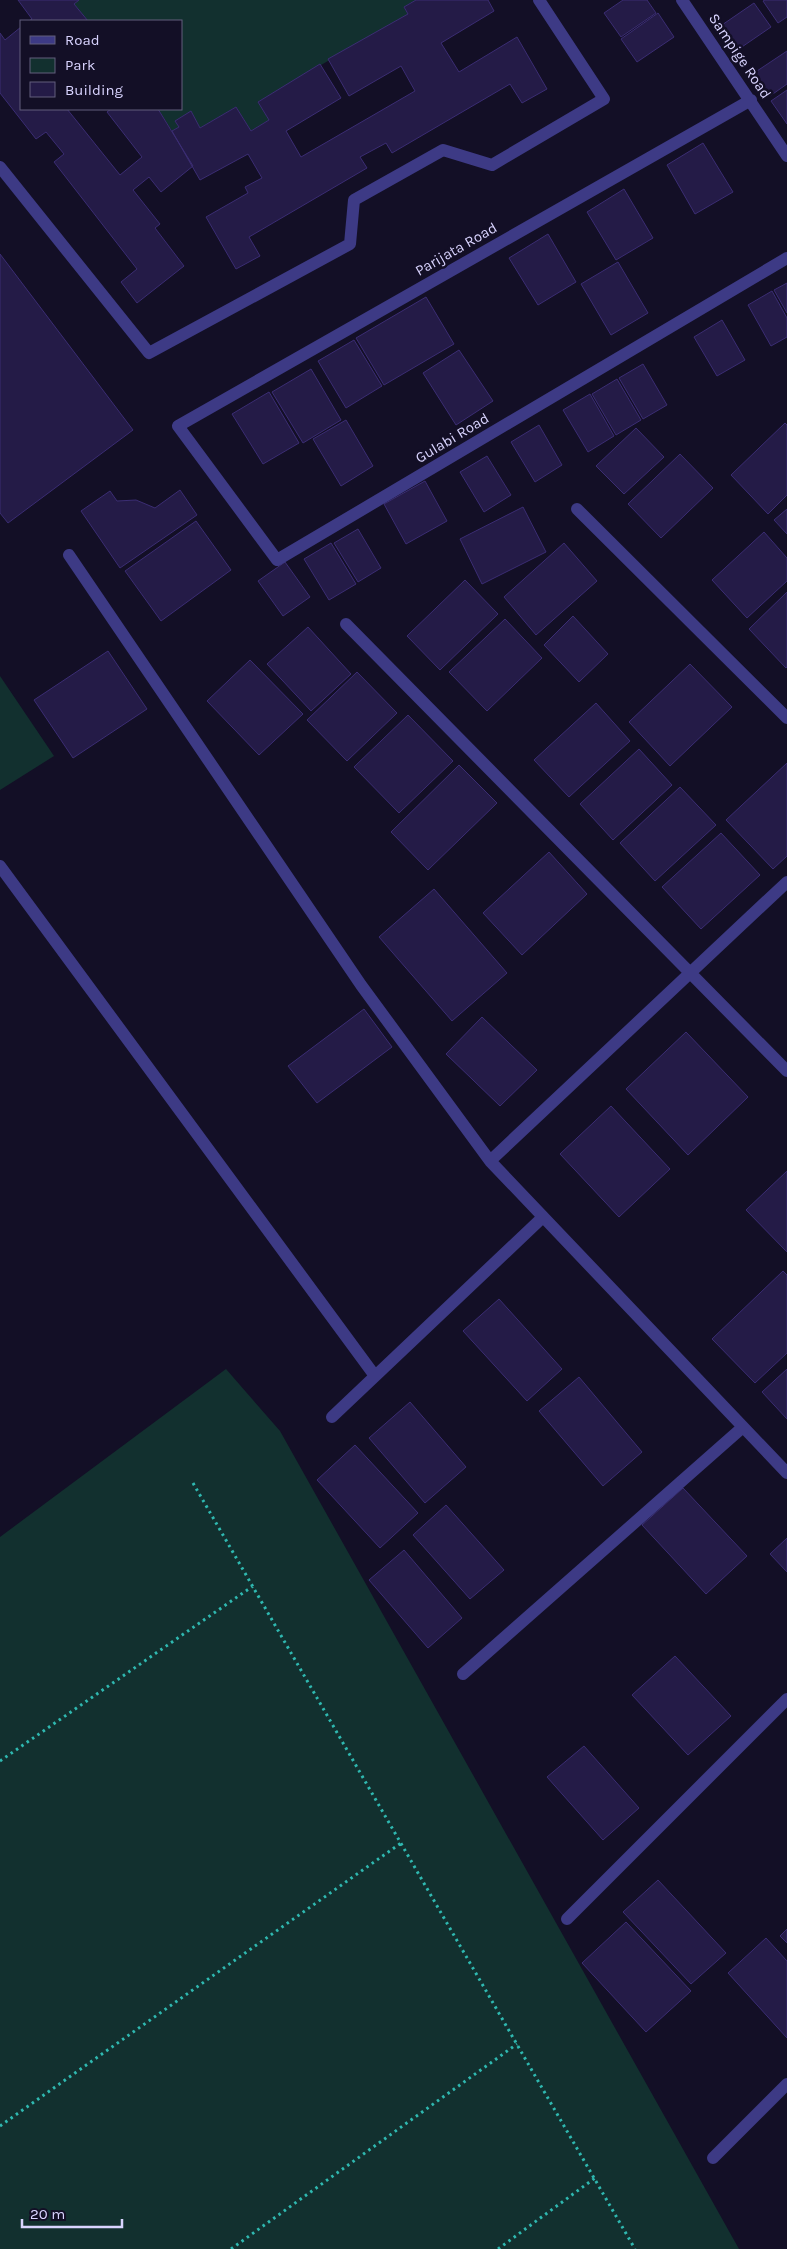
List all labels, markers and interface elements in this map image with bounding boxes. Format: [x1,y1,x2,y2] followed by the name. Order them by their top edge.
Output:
[705,10,775,102] street label: Sampige Road
[20,20,182,110] legend
[65,31,100,49] text: Road
[65,56,95,74] text: Park
[65,81,123,99] text: Building
[412,218,500,280] street label: Parijata Road
[412,409,492,467] street label: Gulabi Road
[22,2196,122,2228] scale bar
[30,2205,65,2223] text: 20 m

